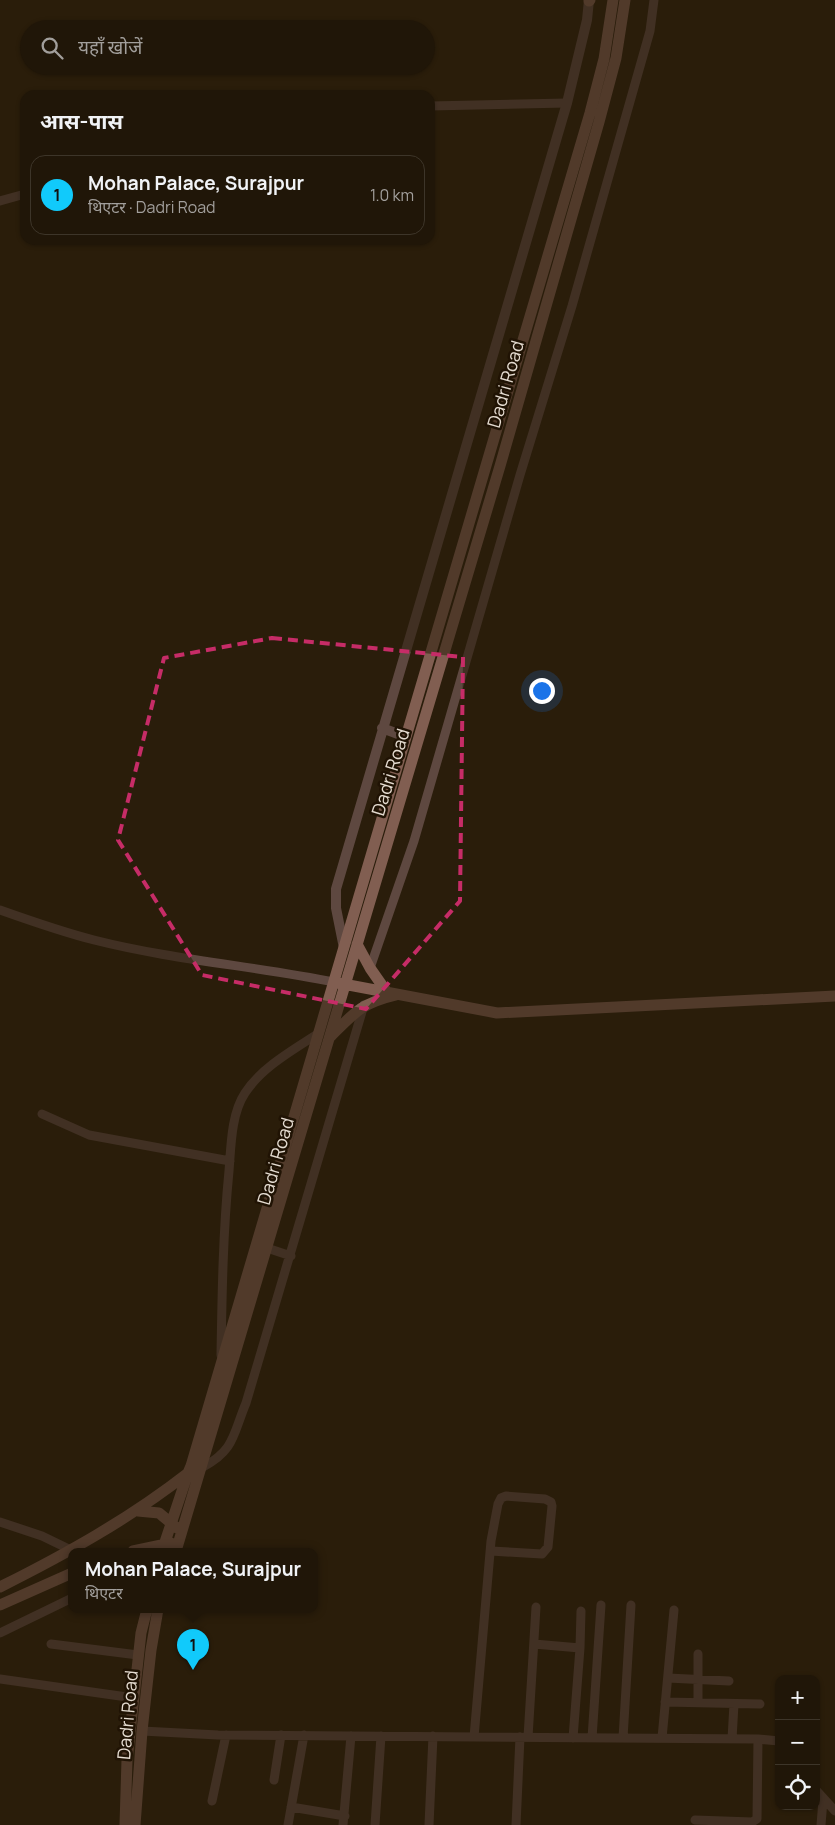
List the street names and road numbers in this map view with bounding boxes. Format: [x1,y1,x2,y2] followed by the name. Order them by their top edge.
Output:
[481,338,529,430] street label: Dadri Road
[365,726,415,818] street label: Dadri Road
[251,1115,299,1207] street label: Dadri Road
[111,1669,143,1761] street label: Dadri Road

